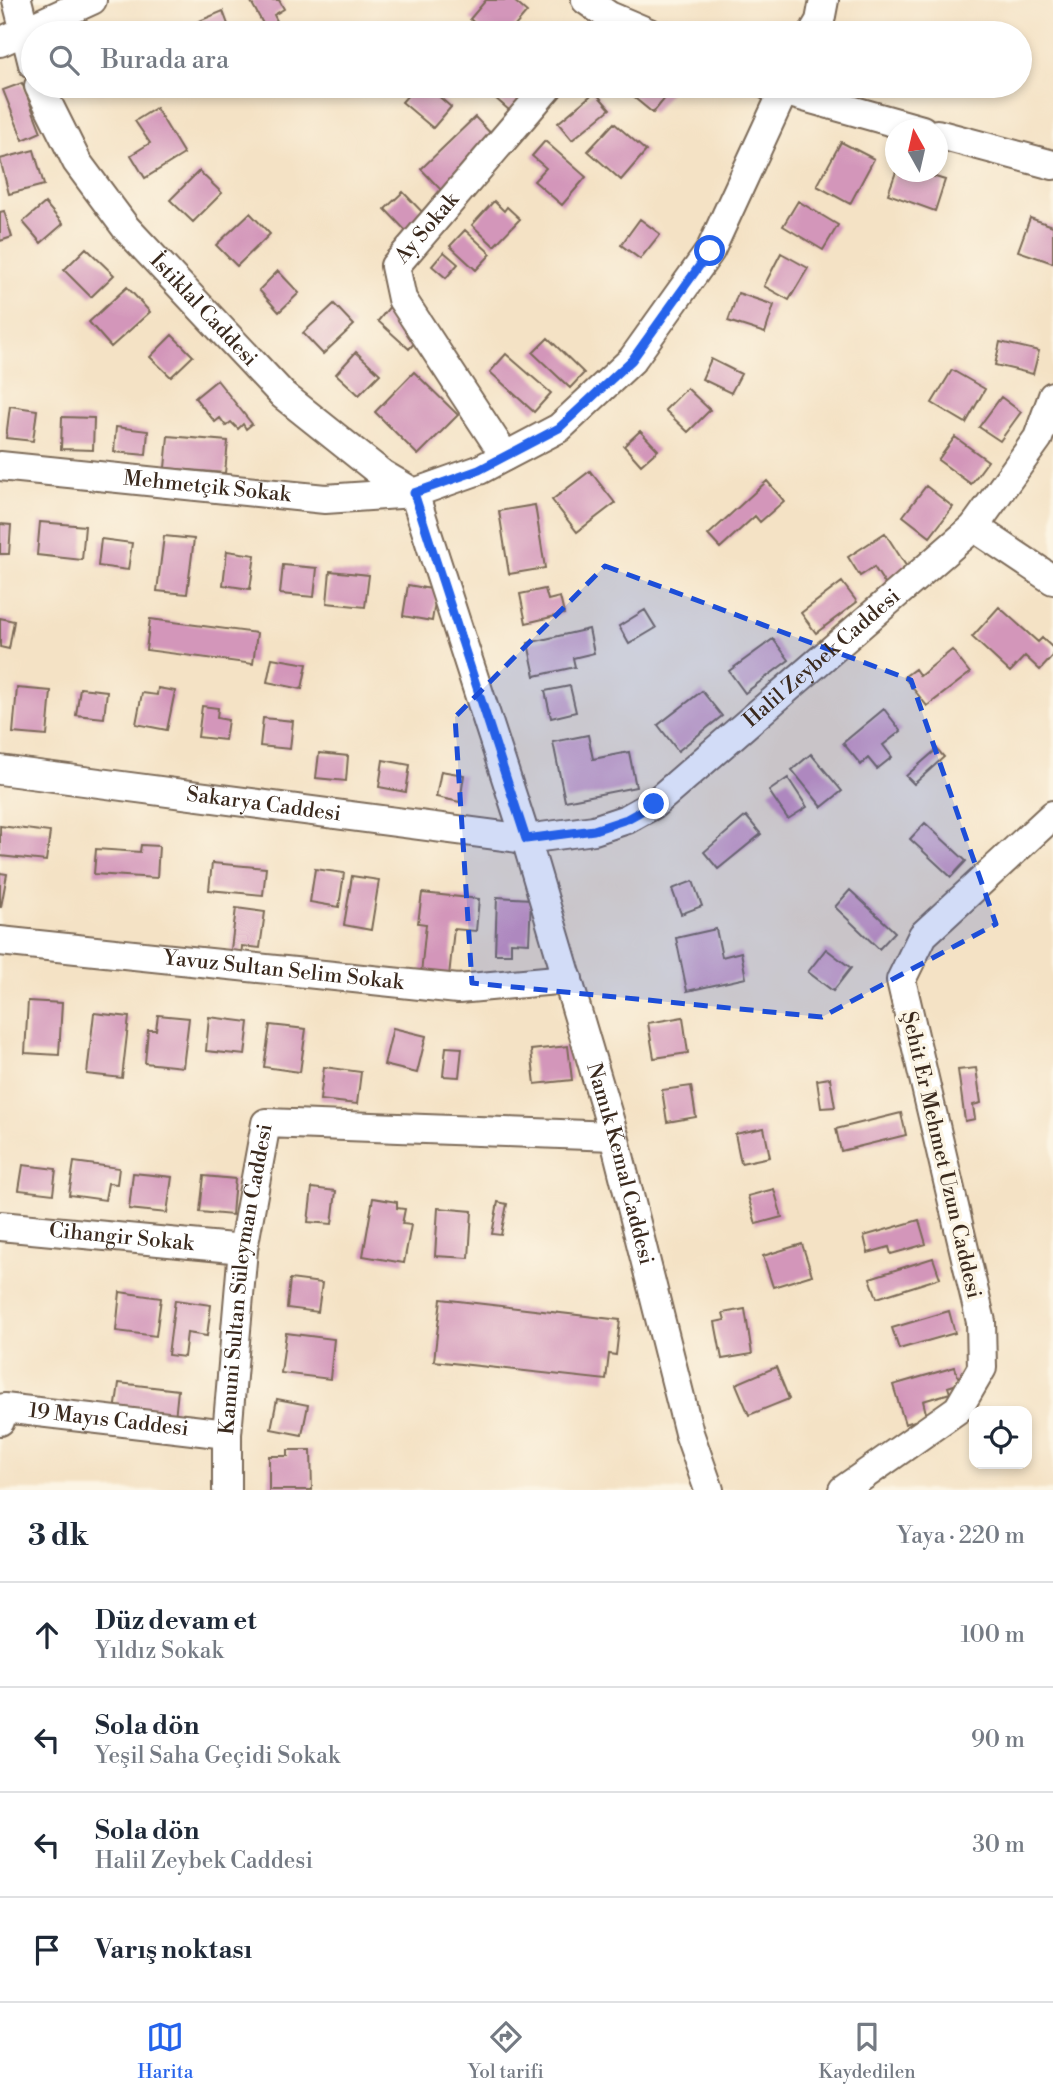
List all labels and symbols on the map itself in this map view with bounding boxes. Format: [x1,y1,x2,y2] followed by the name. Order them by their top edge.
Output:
[885,119,948,182] north arrow
[389,187,465,270] street label: Ay Sokak
[694,235,725,266] route start
[144,247,263,372] street label: İstiklal Caddesi
[122,466,293,509] street label: Mehmetçik Sokak
[738,584,906,734] street label: Halil Zeybek Caddesi
[185,782,343,828] street label: Sakarya Caddesi
[638,788,669,819] route end
[161,945,406,996] street label: Yavuz Sultan Selim Sokak
[895,1009,987,1301] street label: Şehit Er Mehmet Uzun Caddesi
[580,1060,659,1268] street label: Namık Kemal Caddesi
[214,1122,279,1436] street label: Kanuni Sultan Süleyman Caddesi
[48,1218,196,1257] street label: Cihangir Sokak
[27,1398,190,1442] street label: 19 Mayıs Caddesi

